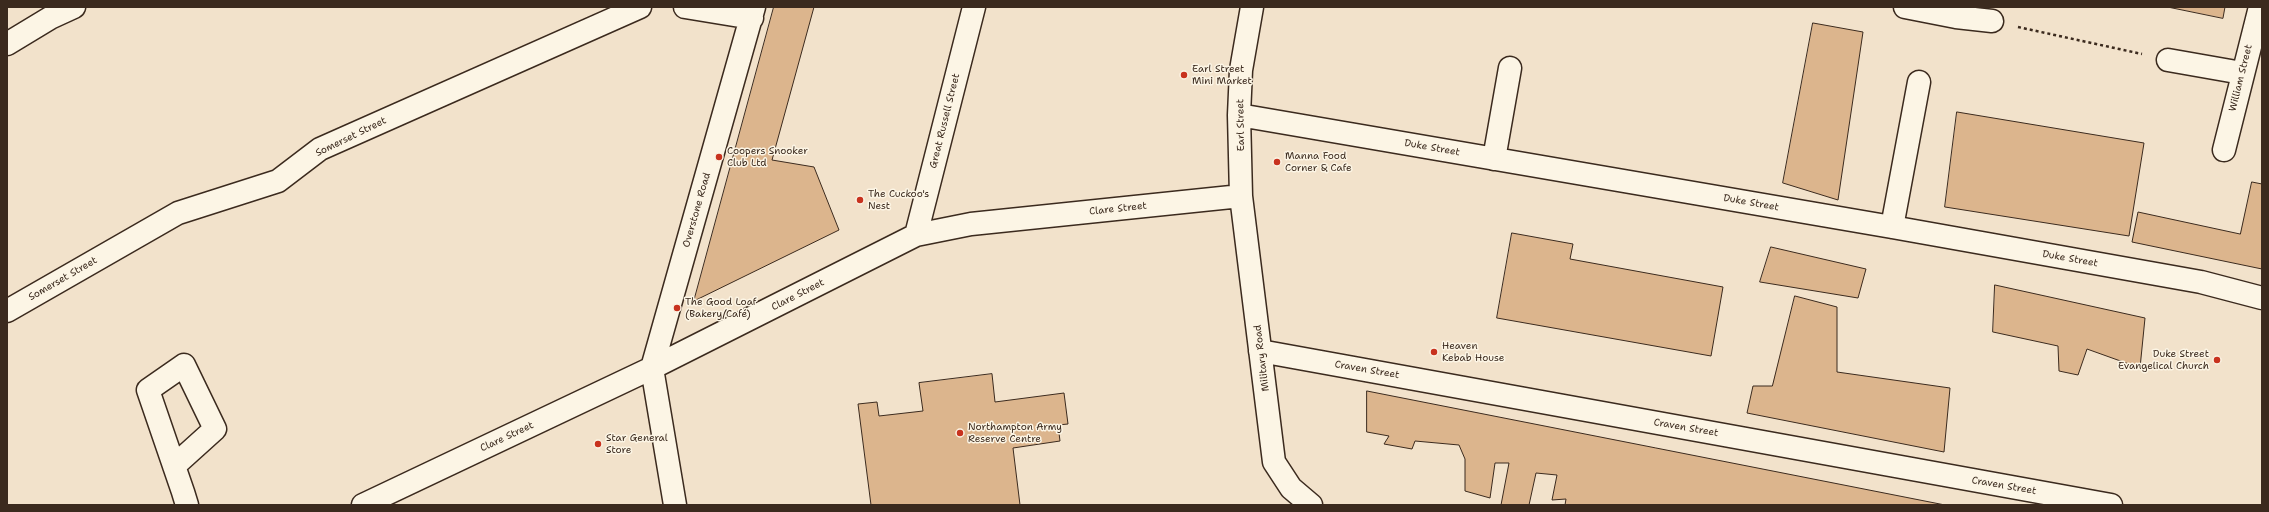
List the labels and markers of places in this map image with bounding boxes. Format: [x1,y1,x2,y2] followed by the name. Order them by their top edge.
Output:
[1192,63,1252,86] place label: Earl Street Mini Market
[1179,70,1189,80] marker: Earl Street Mini Market
[727,145,808,168] place label: Coopers Snooker Club Ltd
[1285,150,1352,174] place label: Manna Food Corner & Cafe
[714,152,724,162] marker: Coopers Snooker Club Ltd
[1272,157,1282,167] marker: Manna Food Corner & Cafe
[868,188,929,212] place label: The Cuckoo's Nest
[855,195,865,205] marker: The Cuckoo's Nest
[685,296,756,320] place label: The Good Loaf (Bakery/Café)
[672,303,682,313] marker: The Good Loaf (Bakery/Café)
[1442,340,1504,364] place label: Heaven Kebab House
[1429,347,1439,357] marker: Heaven Kebab House
[2118,348,2209,372] place label: Duke Street Evangelical Church
[2212,355,2222,365] marker: Duke Street Evangelical Church
[968,421,1062,444] place label: Northampton Army Reserve Centre
[955,428,965,438] marker: Northampton Army Reserve Centre
[606,432,668,456] place label: Star General Store
[593,439,603,449] marker: Star General Store

